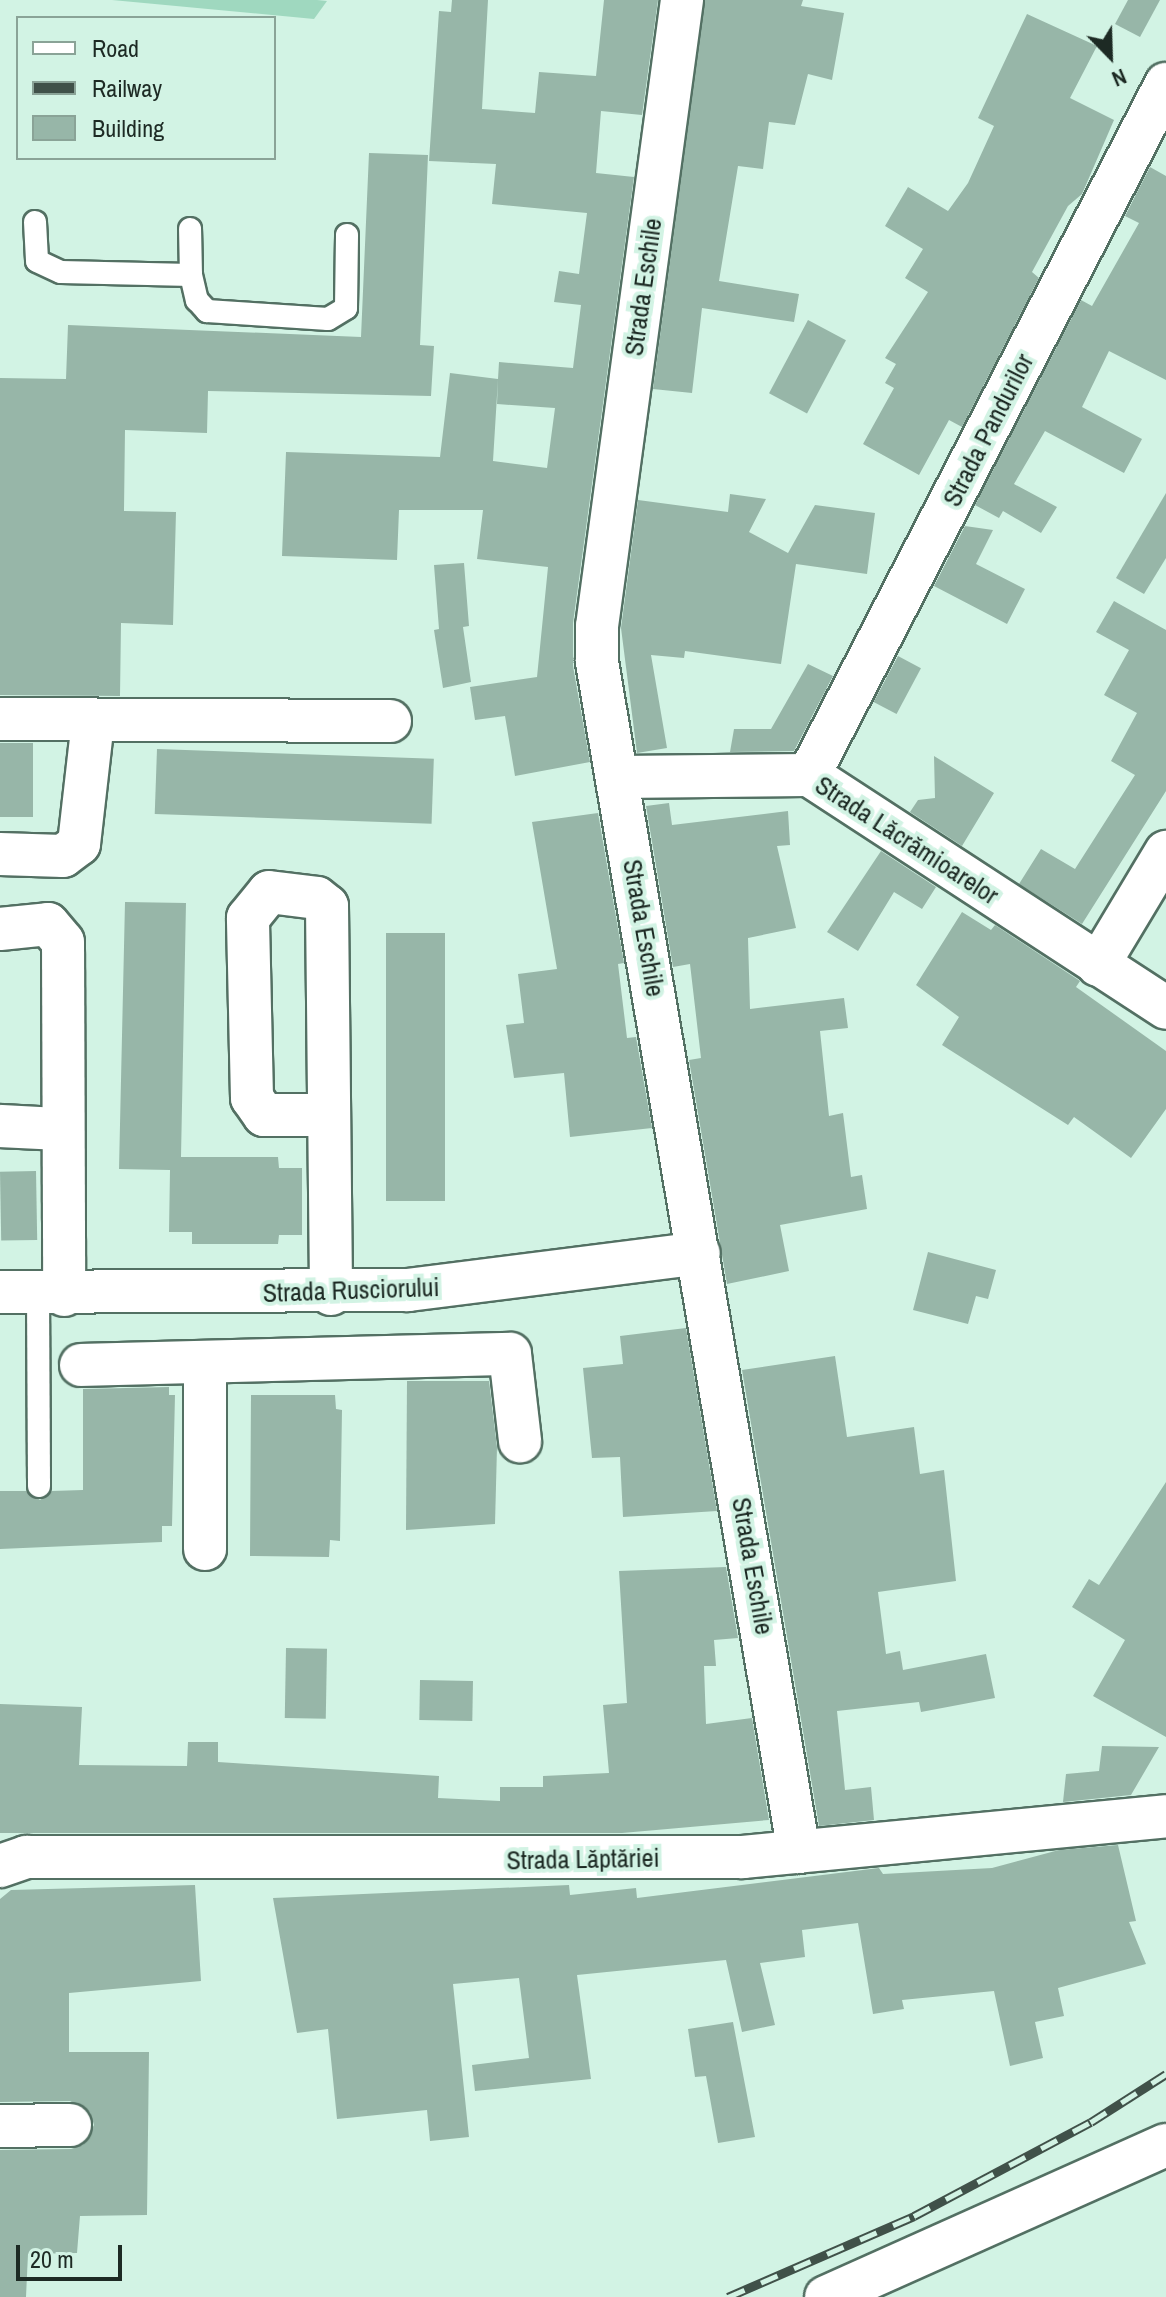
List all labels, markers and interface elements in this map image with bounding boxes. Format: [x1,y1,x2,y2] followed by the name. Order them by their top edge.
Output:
[16,16,276,160] legend
[1070,16,1150,96] north arrow
[92,32,139,64] text: Road
[1108,62,1131,94] text: N
[92,72,162,104] text: Railway
[92,112,164,144] text: Building
[618,216,668,358] street label: Strada Eschile
[936,348,1040,512] street label: Strada Pandurilor
[810,769,1004,911] street label: Strada Lăcrămioarelor
[617,857,671,999] street label: Strada Eschile
[262,1271,440,1309] street label: Strada Rusciorului
[726,1495,780,1637] street label: Strada Eschile
[506,1842,660,1876] street label: Strada Lăptăriei
[20,2229,126,2279] scale bar
[30,2243,74,2275] text: 20 m

